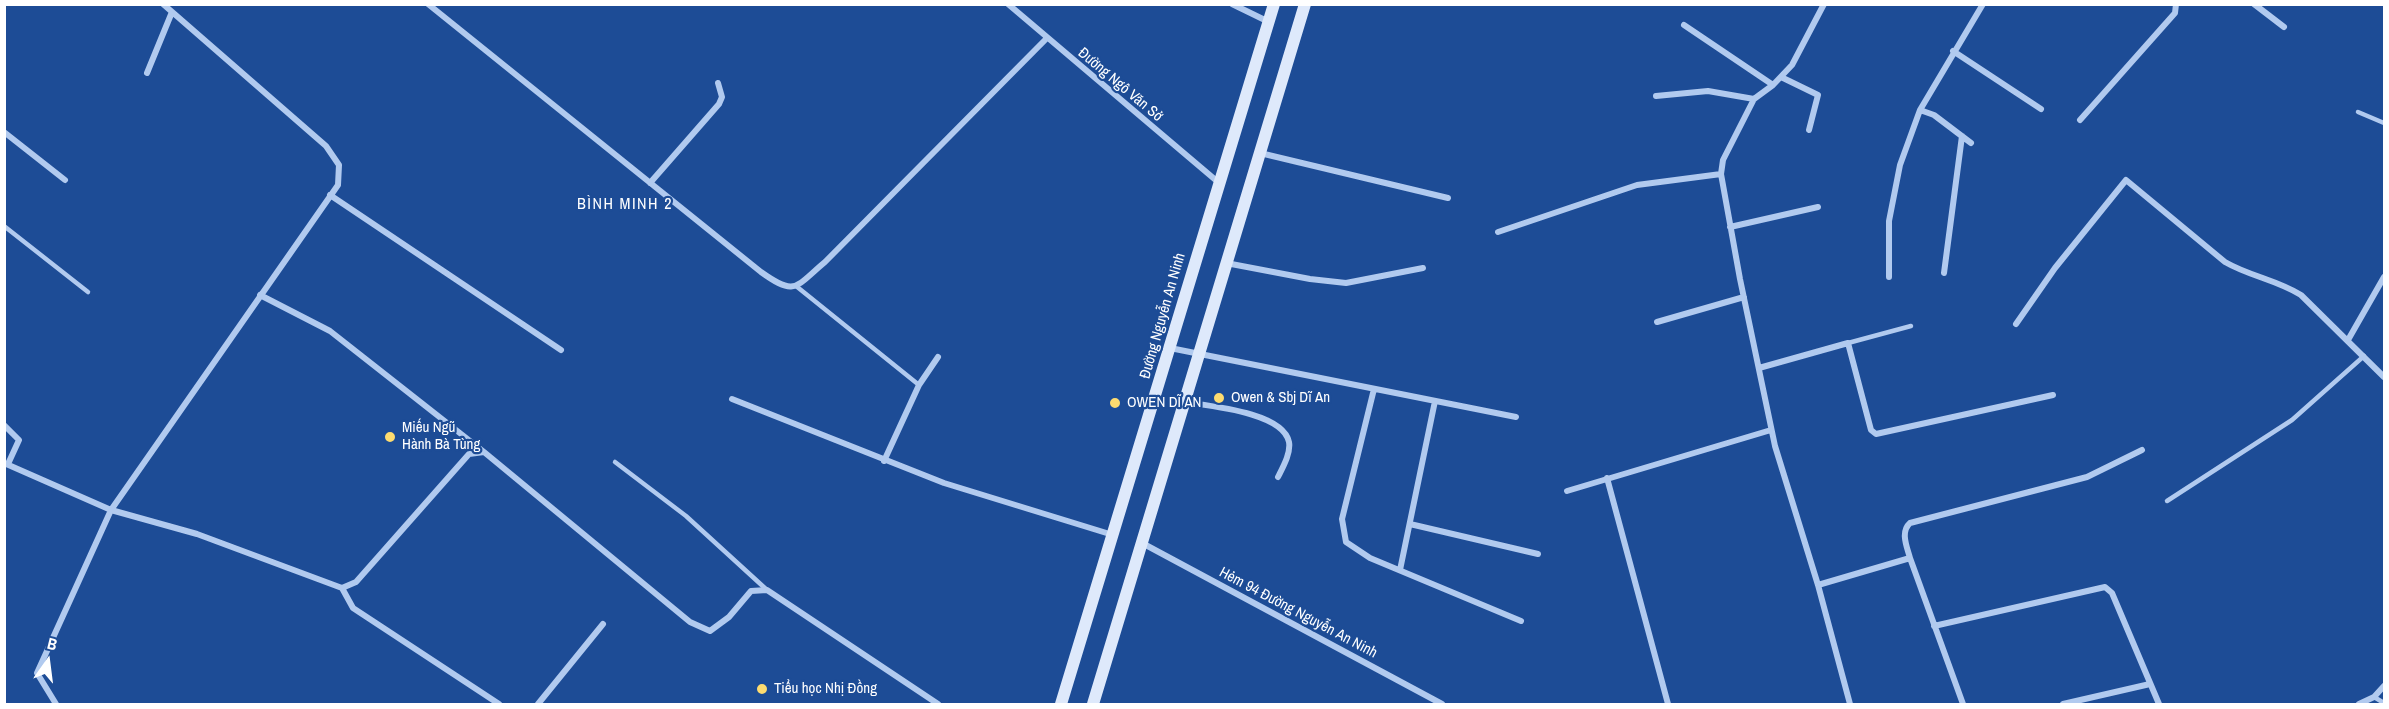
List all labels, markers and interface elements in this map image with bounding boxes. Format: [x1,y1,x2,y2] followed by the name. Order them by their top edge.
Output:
[1074,44,1166,126] street label: Đường Ngô Văn Sở
[577,195,673,215] district label: BÌNH MINH 2
[1136,251,1190,381] street label: Đường Nguyễn An Ninh
[1231,389,1330,407] place label: Owen & Sbj Dĩ An
[1212,391,1226,405] marker: Owen & Sbj Dĩ An
[1127,394,1201,412] place label: OWEN DĨ AN
[1108,396,1122,410] marker: OWEN DĨ AN
[402,419,480,454] place label: Miếu Ngũ Hành Bà Tùng
[383,430,397,444] marker: Miếu Ngũ Hành Bà Tùng
[1216,564,1380,662] street label: Hẻm 94 Đường Nguyễn An Ninh
[18,631,78,691] north arrow
[45,632,60,655] text: B
[774,680,877,698] place label: Tiểu học Nhị Đồng
[755,682,769,696] marker: Tiểu học Nhị Đồng

